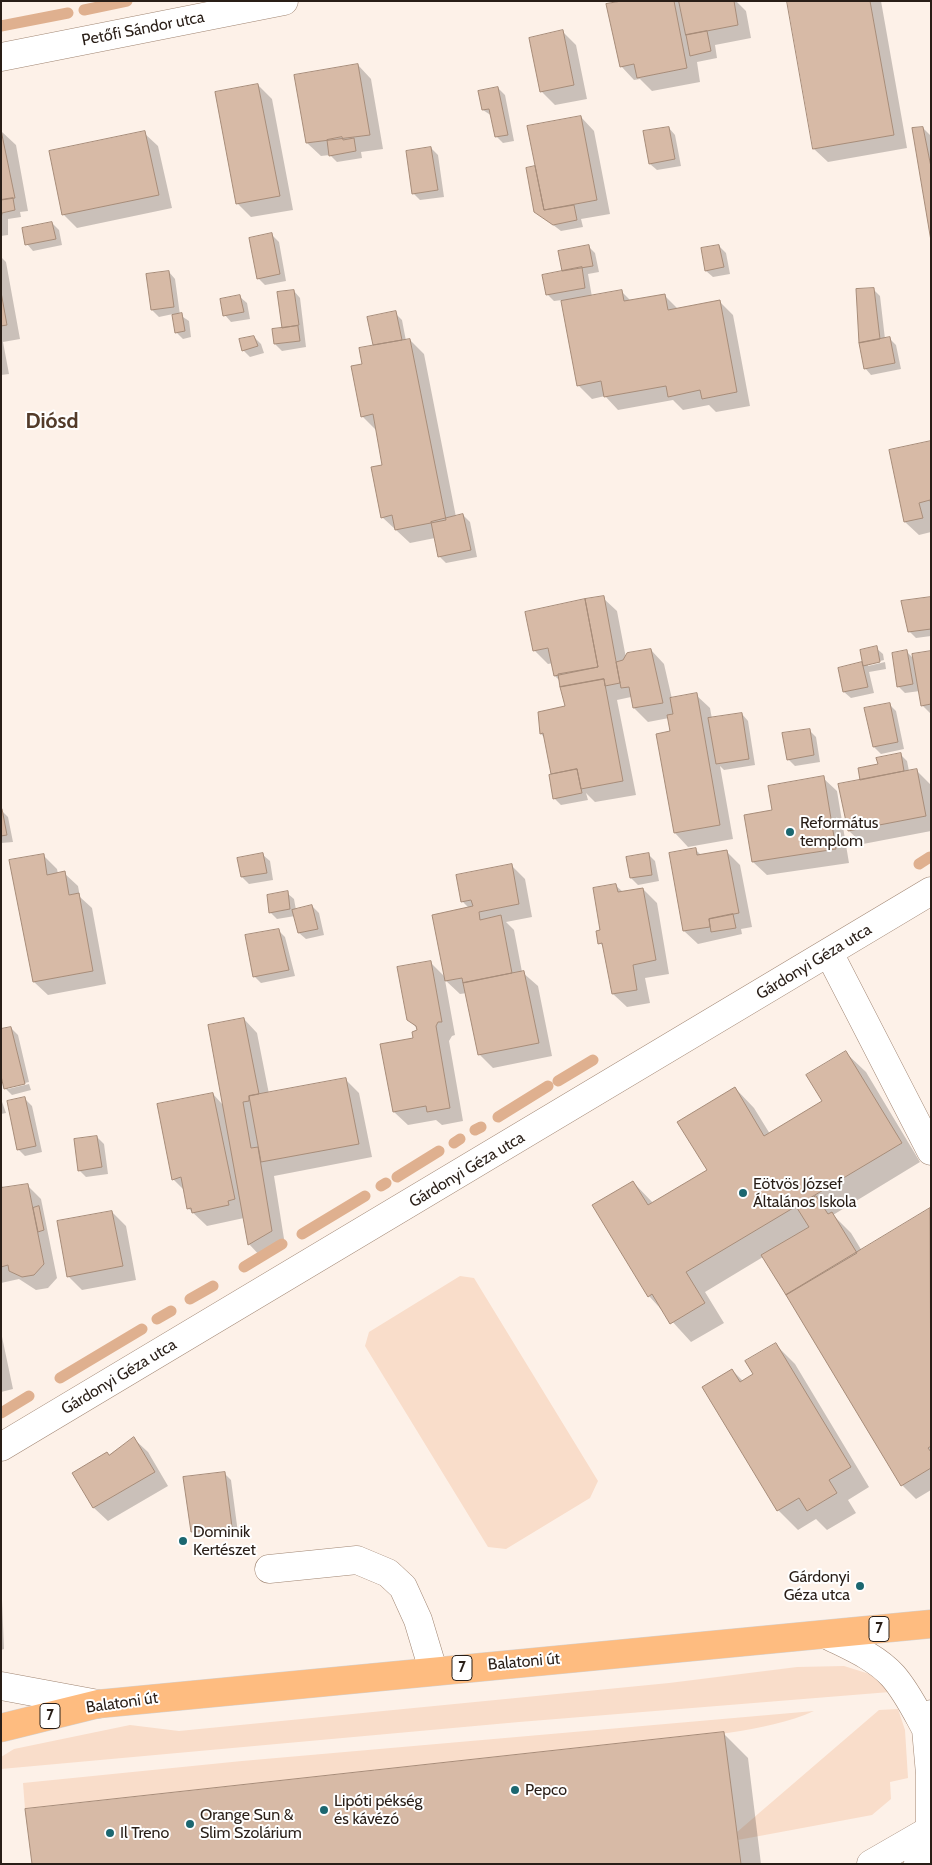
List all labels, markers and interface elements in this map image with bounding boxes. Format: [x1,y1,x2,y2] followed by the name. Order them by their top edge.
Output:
[80,8,206,50] street label: Petőfi Sándor utca
[26,409,78,435] district label: Diósd
[800,813,878,851] place label: Református templom
[784,826,796,838] marker: Református templom
[753,920,875,1004] street label: Gárdonyi Géza utca
[406,1128,528,1212] street label: Gárdonyi Géza utca
[753,1174,857,1212] place label: Eötvös József Általános Iskola
[737,1187,749,1199] marker: Eötvös József Általános Iskola
[58,1335,180,1419] street label: Gárdonyi Géza utca
[193,1522,256,1560] place label: Dominik Kertészet
[177,1535,189,1547] marker: Dominik Kertészet
[784,1567,850,1605] place label: Gárdonyi Géza utca
[854,1580,866,1592] marker: Gárdonyi Géza utca
[869,1616,889,1642] road number: 7
[487,1649,561,1675] street label: Balatoni út
[452,1656,472,1680] road number: 7
[85,1688,159,1718] street label: Balatoni út
[40,1704,60,1728] road number: 7
[525,1780,567,1800] place label: Pepco
[509,1784,521,1796] marker: Pepco
[334,1791,422,1829] place label: Lipóti pékség és kávézó
[318,1804,330,1816] marker: Lipóti pékség és kávézó
[200,1805,302,1843] place label: Orange Sun & Slim Szolárium
[184,1818,196,1830] marker: Orange Sun & Slim Szolárium
[120,1823,169,1843] place label: Il Treno
[104,1827,116,1839] marker: Il Treno

